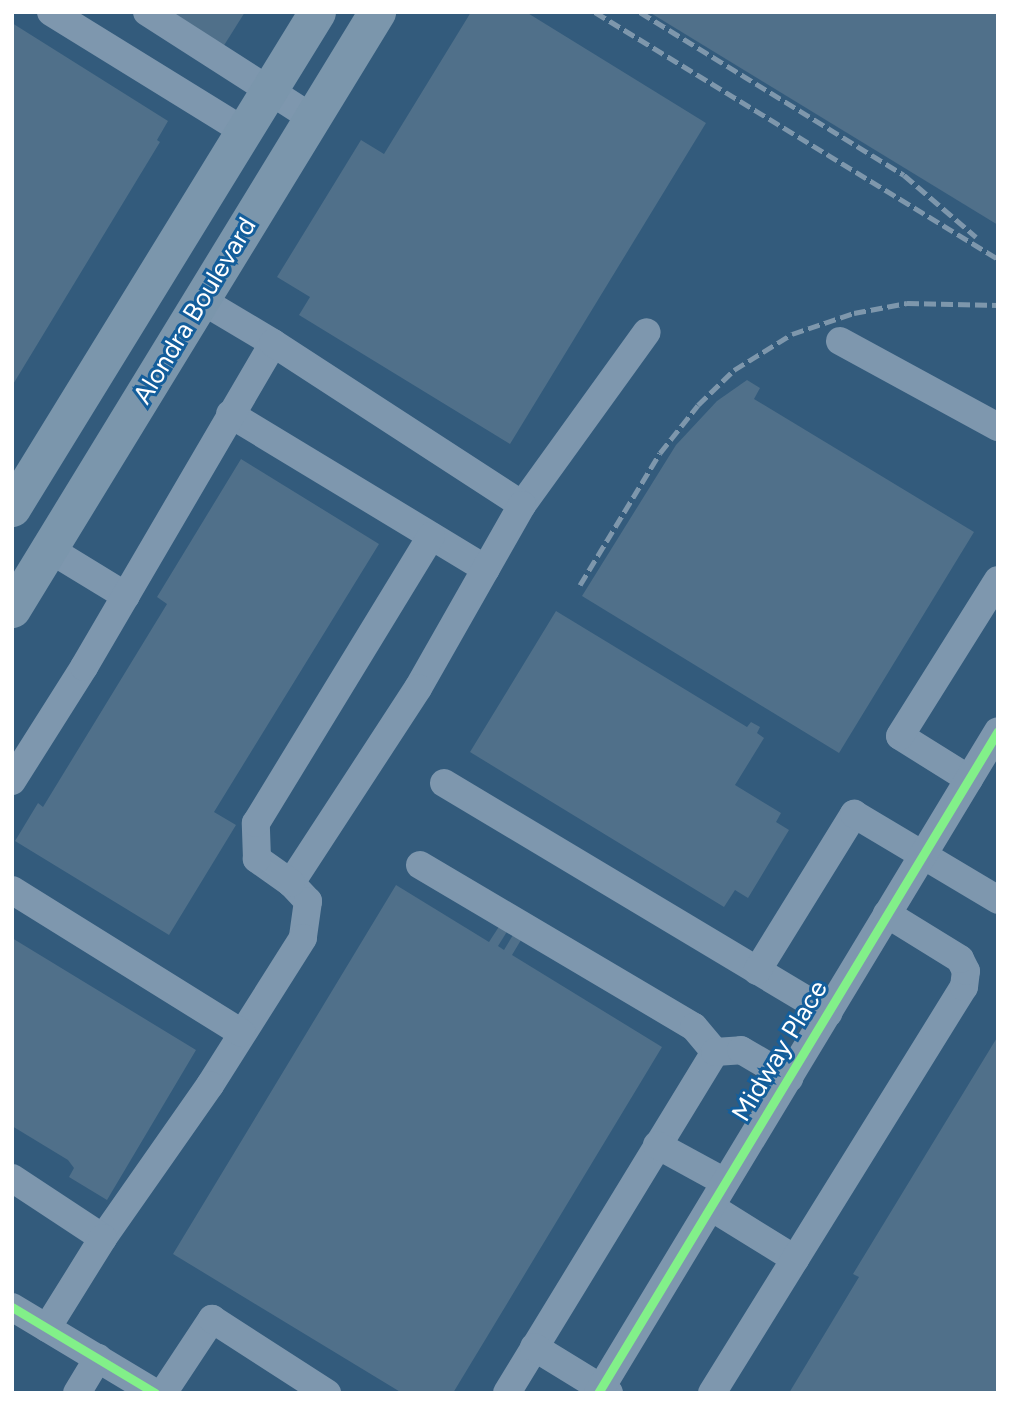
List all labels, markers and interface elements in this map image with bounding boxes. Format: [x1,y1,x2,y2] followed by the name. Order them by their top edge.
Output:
[127,212,263,410] street label: Alondra Boulevard
[726,975,834,1127] street label: Midway Place

